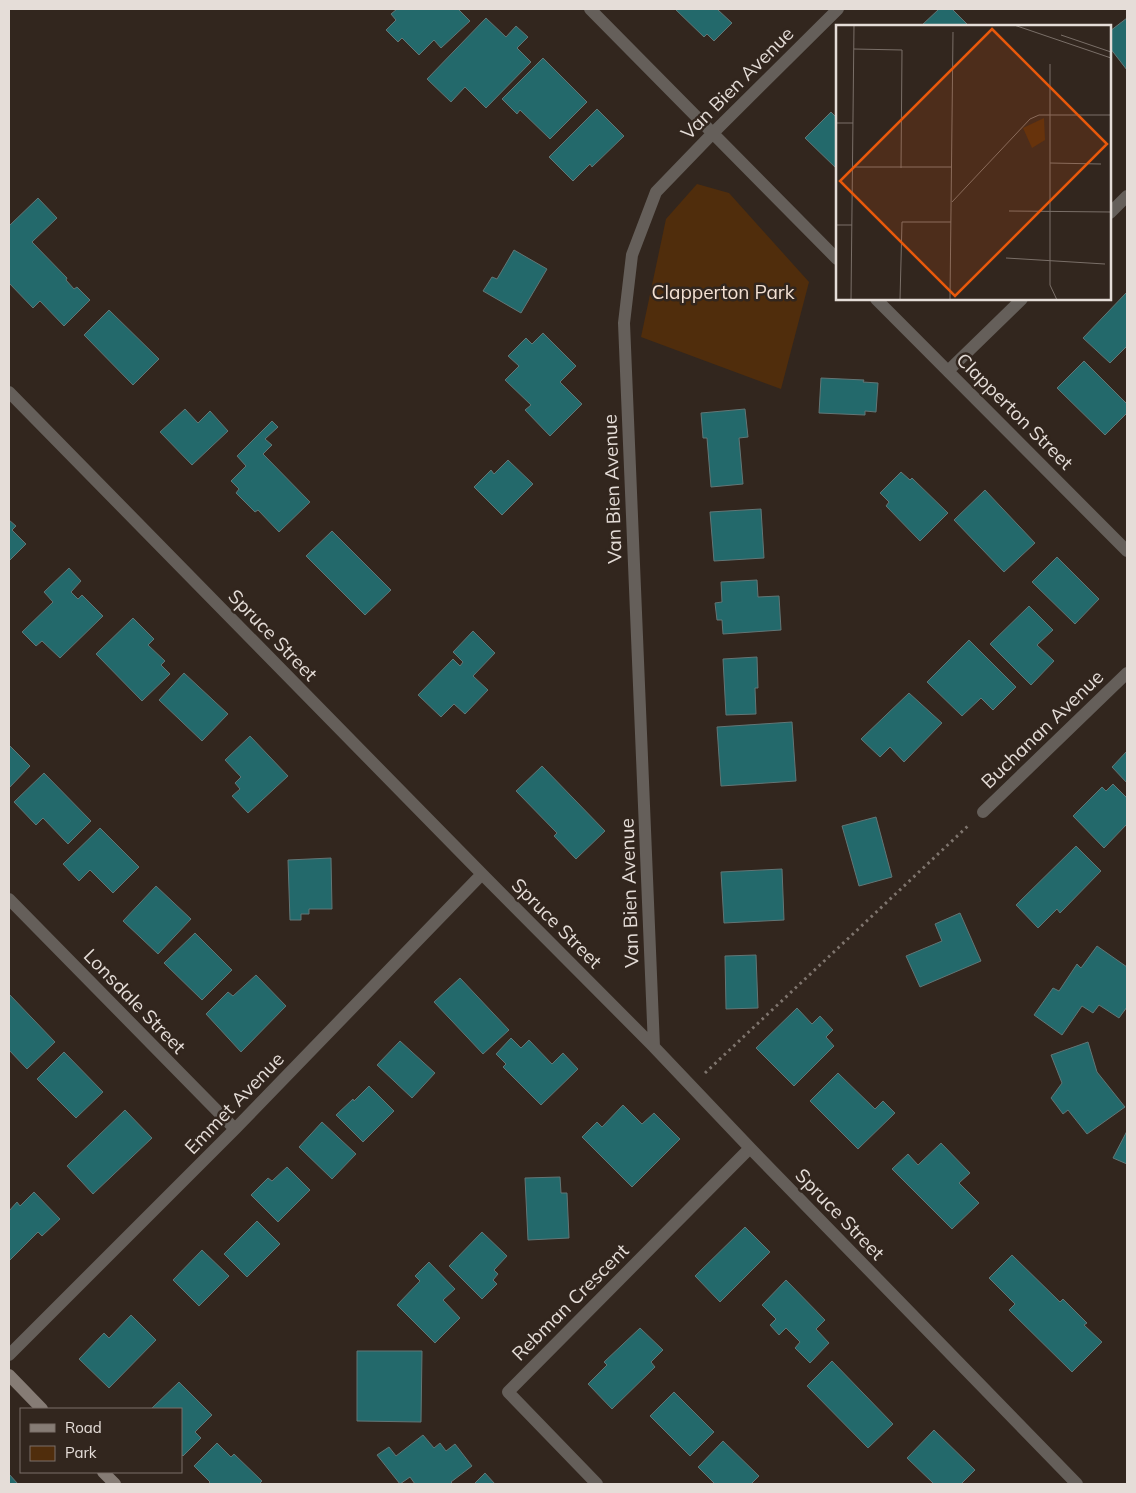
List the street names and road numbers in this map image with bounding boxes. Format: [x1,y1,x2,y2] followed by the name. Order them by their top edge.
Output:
[676,22,798,144] street label: Van Bien Avenue
[952,348,1079,475] street label: Clapperton Street
[597,414,627,564] street label: Van Bien Avenue
[223,584,323,686] street label: Spruce Street
[976,665,1108,793] street label: Buchanan Avenue
[614,818,644,968] street label: Van Bien Avenue
[507,873,608,974] street label: Spruce Street
[79,943,191,1059] street label: Lonsdale Street
[179,1047,289,1159] street label: Emmet Avenue
[790,1163,890,1265] street label: Spruce Street
[506,1238,634,1366] street label: Rebman Crescent

